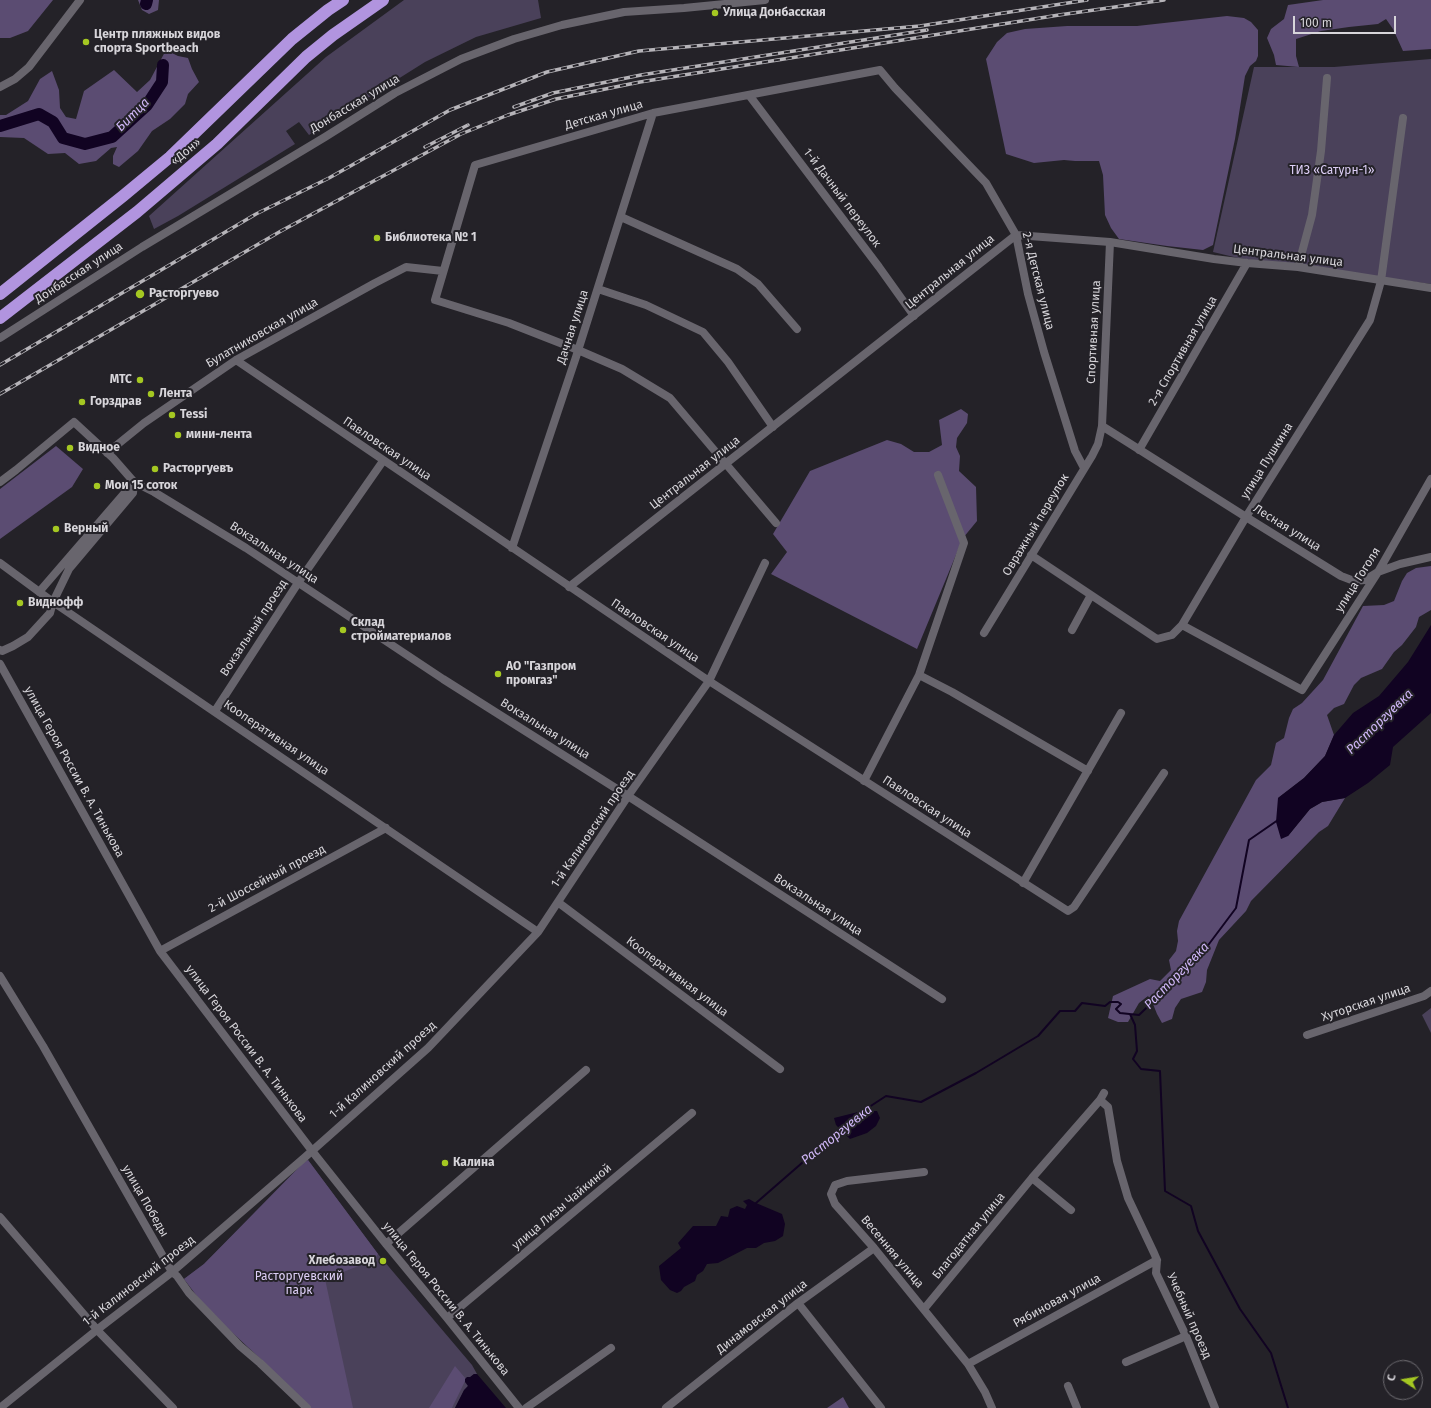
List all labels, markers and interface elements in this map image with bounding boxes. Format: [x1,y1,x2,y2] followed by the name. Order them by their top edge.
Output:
[723,6,826,20] place label: Улица Донбасская
[710,8,720,18] marker: Улица Донбасская
[1295,8,1398,34] scale bar
[1300,16,1332,30] text: 100 m
[94,28,220,56] place label: Центр пляжных видов спорта Sportbeach
[81,37,91,47] marker: Центр пляжных видов спорта Sportbeach
[308,72,402,136] street label: Донбасская улица
[113,95,153,135] water label: Битца
[563,97,645,133] street label: Детская улица
[168,135,204,169] street label: «Дон»
[800,146,884,250] street label: 1-й Дачный переулок
[1289,164,1375,178] park label: ТИЗ «Сатурн-1»
[1019,230,1057,332] street label: 2-я Детская улица
[385,231,476,245] place label: Библиотека № 1
[903,232,997,312] street label: Центральная улица
[372,233,382,243] marker: Библиотека № 1
[32,239,126,307] street label: Донбасская улица
[1232,242,1344,270] street label: Центральная улица
[1084,280,1104,384] street label: Спортивная улица
[149,287,219,301] place label: Расторгуево
[134,288,146,300] marker: Расторгуево
[554,288,592,366] street label: Дачная улица
[1146,294,1220,408] street label: 2-я Спортивная улица
[203,295,321,371] street label: Булатниковская улица
[110,373,132,387] place label: МТС
[135,375,145,385] marker: МТС
[159,387,192,401] place label: Лента
[146,389,156,399] marker: Лента
[90,395,142,409] place label: Горздрав
[77,397,87,407] marker: Горздрав
[180,408,207,422] place label: Tessi
[167,410,177,420] marker: Tessi
[340,414,434,484] street label: Павловская улица
[1238,420,1296,502] street label: улица Пушкина
[186,428,252,442] place label: мини-лента
[173,430,183,440] marker: мини-лента
[647,433,743,513] street label: Центральная улица
[78,441,120,455] place label: Видное
[65,443,75,453] marker: Видное
[163,462,233,476] place label: Расторгуевъ
[150,464,160,474] marker: Расторгуевъ
[1000,471,1072,579] street label: Овражный переулок
[105,479,177,493] place label: Мои 15 соток
[92,481,102,491] marker: Мои 15 соток
[1251,501,1323,555] street label: Лесная улица
[227,519,321,587] street label: Вокзальная улица
[64,522,108,536] place label: Верный
[51,524,61,534] marker: Верный
[1332,545,1384,615] street label: улица Гоголя
[217,577,291,679] street label: Вокзальный проезд
[28,596,83,610] place label: Виднофф
[608,596,702,666] street label: Павловская улица
[15,598,25,608] marker: Виднофф
[351,616,451,644] place label: Склад стройматериалов
[338,625,348,635] marker: Склад стройматериалов
[506,660,576,688] place label: АО "Газпром промгаз"
[493,669,503,679] marker: АО "Газпром промгаз"
[21,684,127,860] street label: улица Героя России В. А. Тинькова
[1343,686,1417,758] water label: Расторгуевка
[498,696,592,762] street label: Вокзальная улица
[221,697,331,779] street label: Кооперативная улица
[548,768,638,890] street label: 1-й Калиновский проезд
[880,773,974,841] street label: Павловская улица
[206,842,328,916] street label: 2-й Шоссейный проезд
[771,871,865,939] street label: Вокзальная улица
[623,934,731,1020] street label: Кооперативная улица
[1141,939,1213,1013] water label: Расторгуевка
[182,962,310,1126] street label: улица Героя России В. А. Тинькова
[1320,981,1412,1025] street label: Хуторская улица
[327,1018,439,1122] street label: 1-й Калиновский проезд
[798,1102,876,1168] water label: Расторгуевка
[453,1156,494,1170] place label: Калина
[440,1158,450,1168] marker: Калина
[509,1161,615,1253] street label: улица Лизы Чайкиной
[119,1163,171,1239] street label: улица Победы
[930,1190,1008,1282] street label: Благодатная улица
[858,1213,926,1291] street label: Весенняя улица
[380,1219,512,1379] street label: улица Героя России В. А. Тинькова
[80,1233,198,1329] street label: 1-й Калиновский проезд
[308,1254,375,1268] place label: Хлебозавод
[378,1256,388,1266] marker: Хлебозавод
[255,1270,343,1298] park label: Расторгуевский парк
[1011,1271,1103,1331] street label: Рябиновая улица
[1164,1271,1214,1361] street label: Учебный проезд
[714,1277,810,1357] street label: Динамовская улица
[1383,1360,1423,1400] north arrow
[1385,1373,1399,1382] text: С

